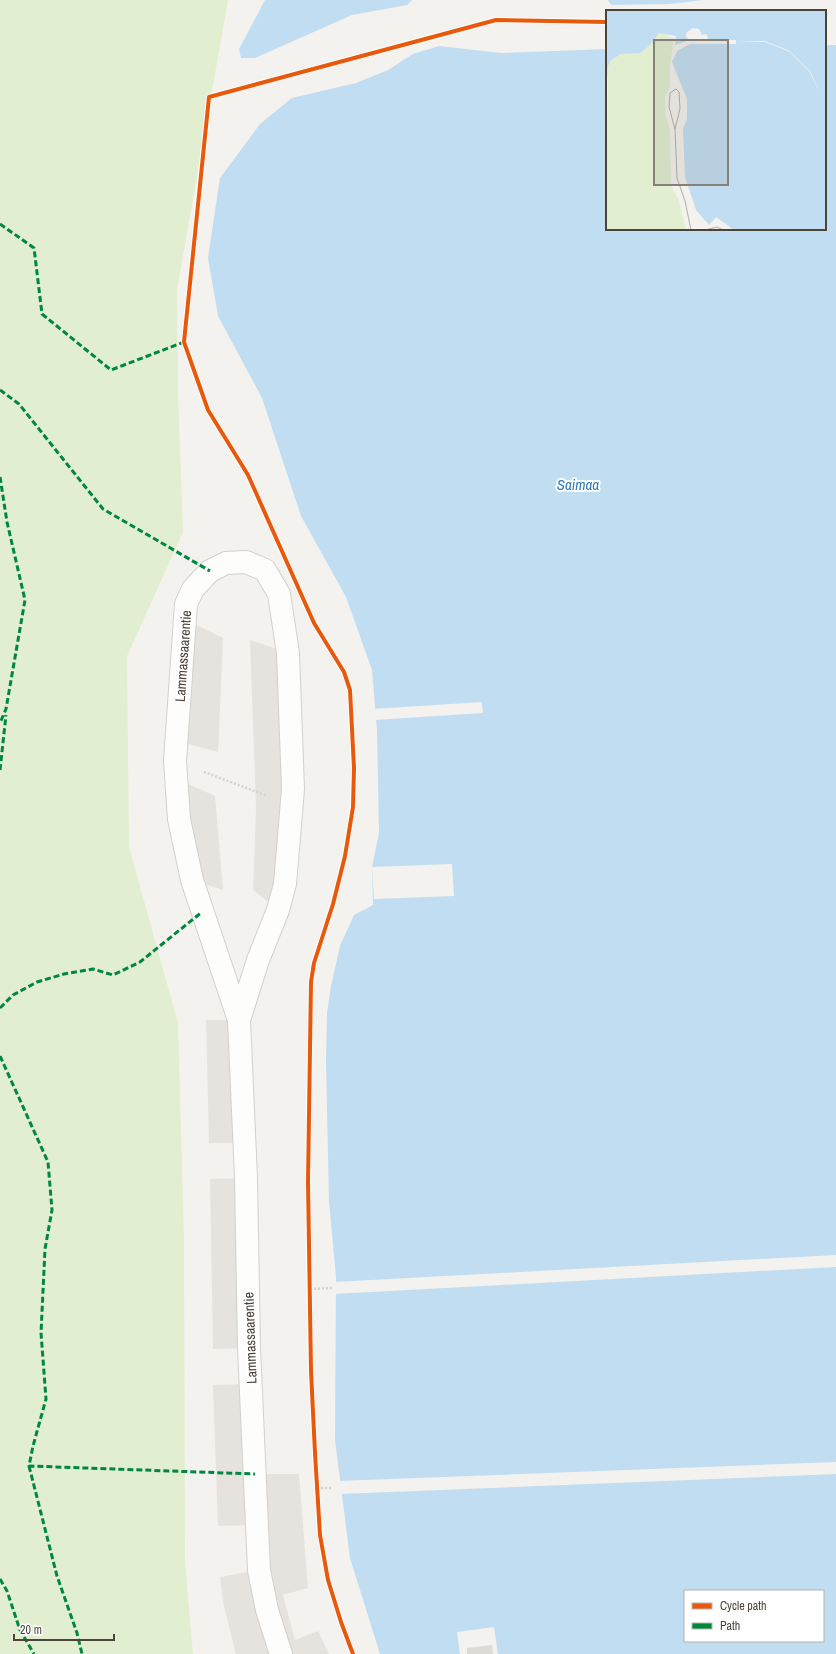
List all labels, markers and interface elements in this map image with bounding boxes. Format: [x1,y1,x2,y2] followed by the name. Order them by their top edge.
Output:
[606,10,826,230] inset map
[557,474,599,495] water label: Saimaa
[171,610,195,702] street label: Lammassaarentie
[239,1292,261,1384] street label: Lammassaarentie
[684,1590,824,1642] legend
[720,1598,767,1614] text: Cycle path
[14,1616,114,1642] scale bar
[720,1618,740,1634] text: Path
[20,1622,42,1638] text: 20 m

